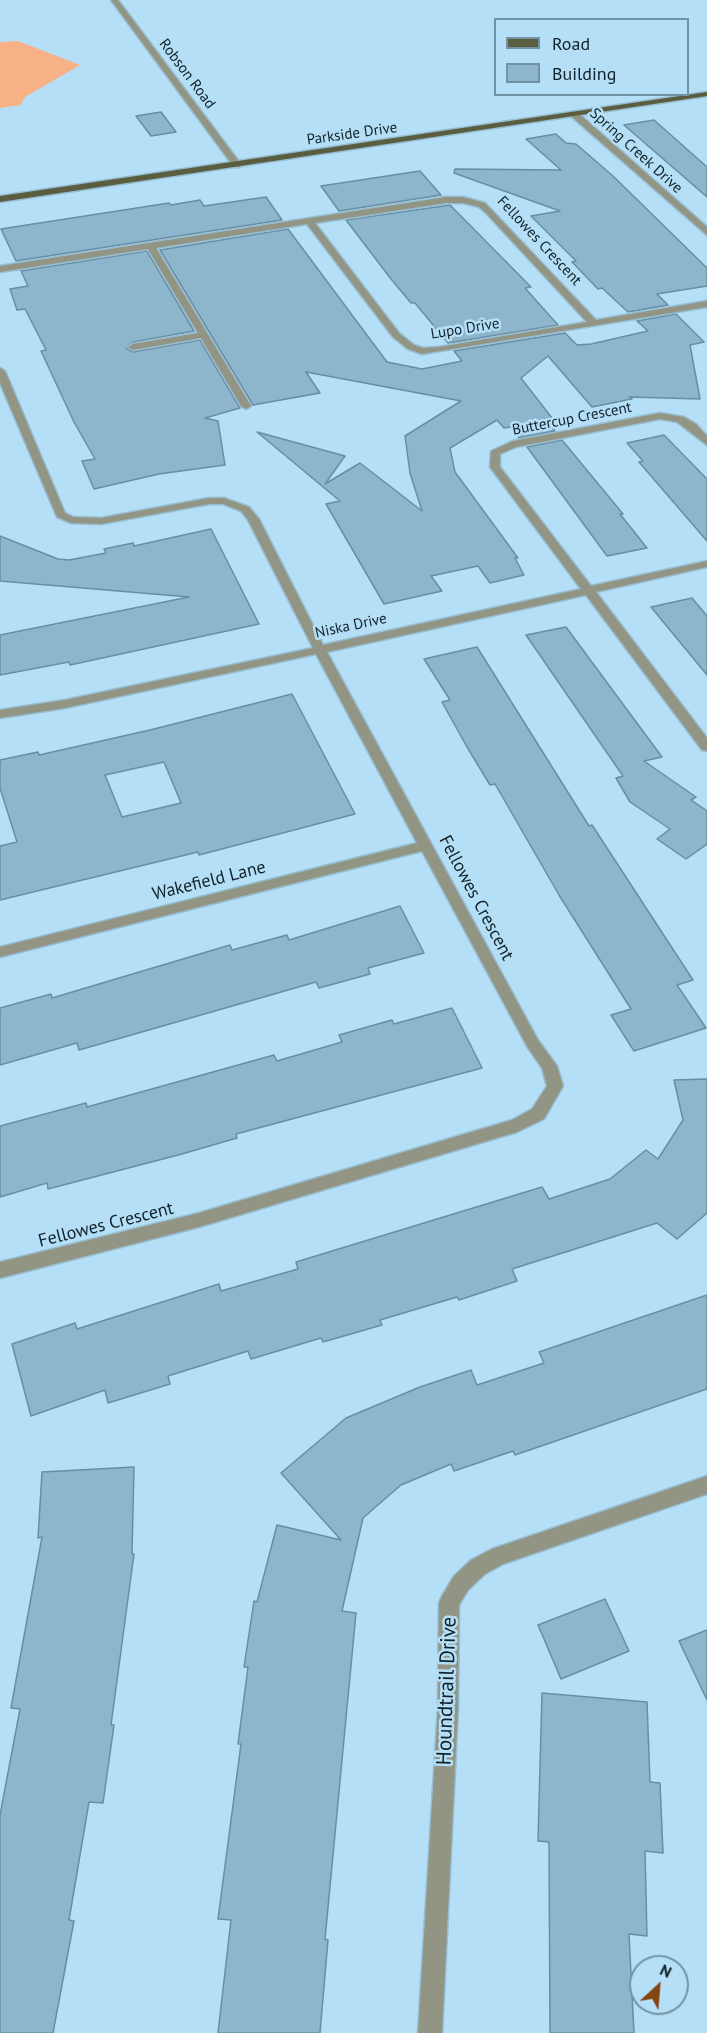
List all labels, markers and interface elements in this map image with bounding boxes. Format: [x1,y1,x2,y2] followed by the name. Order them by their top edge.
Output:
[494,18,689,96] legend
[552,32,590,55] text: Road
[155,36,219,112] street label: Robson Road
[552,62,616,85] text: Building
[586,105,686,197] street label: Spring Creek Drive
[306,119,398,149] street label: Parkside Drive
[493,193,585,289] street label: Fellowes Crescent
[429,315,501,343] street label: Lupo Drive
[511,399,633,439] street label: Buttercup Crescent
[314,610,388,642] street label: Niska Drive
[434,832,518,964] street label: Fellowes Crescent
[150,856,268,906] street label: Wakefield Lane
[36,1198,176,1252] street label: Fellowes Crescent
[432,1616,462,1766] street label: Houndtrail Drive
[629,1955,689,2015] north arrow
[657,1959,675,1982] text: N

